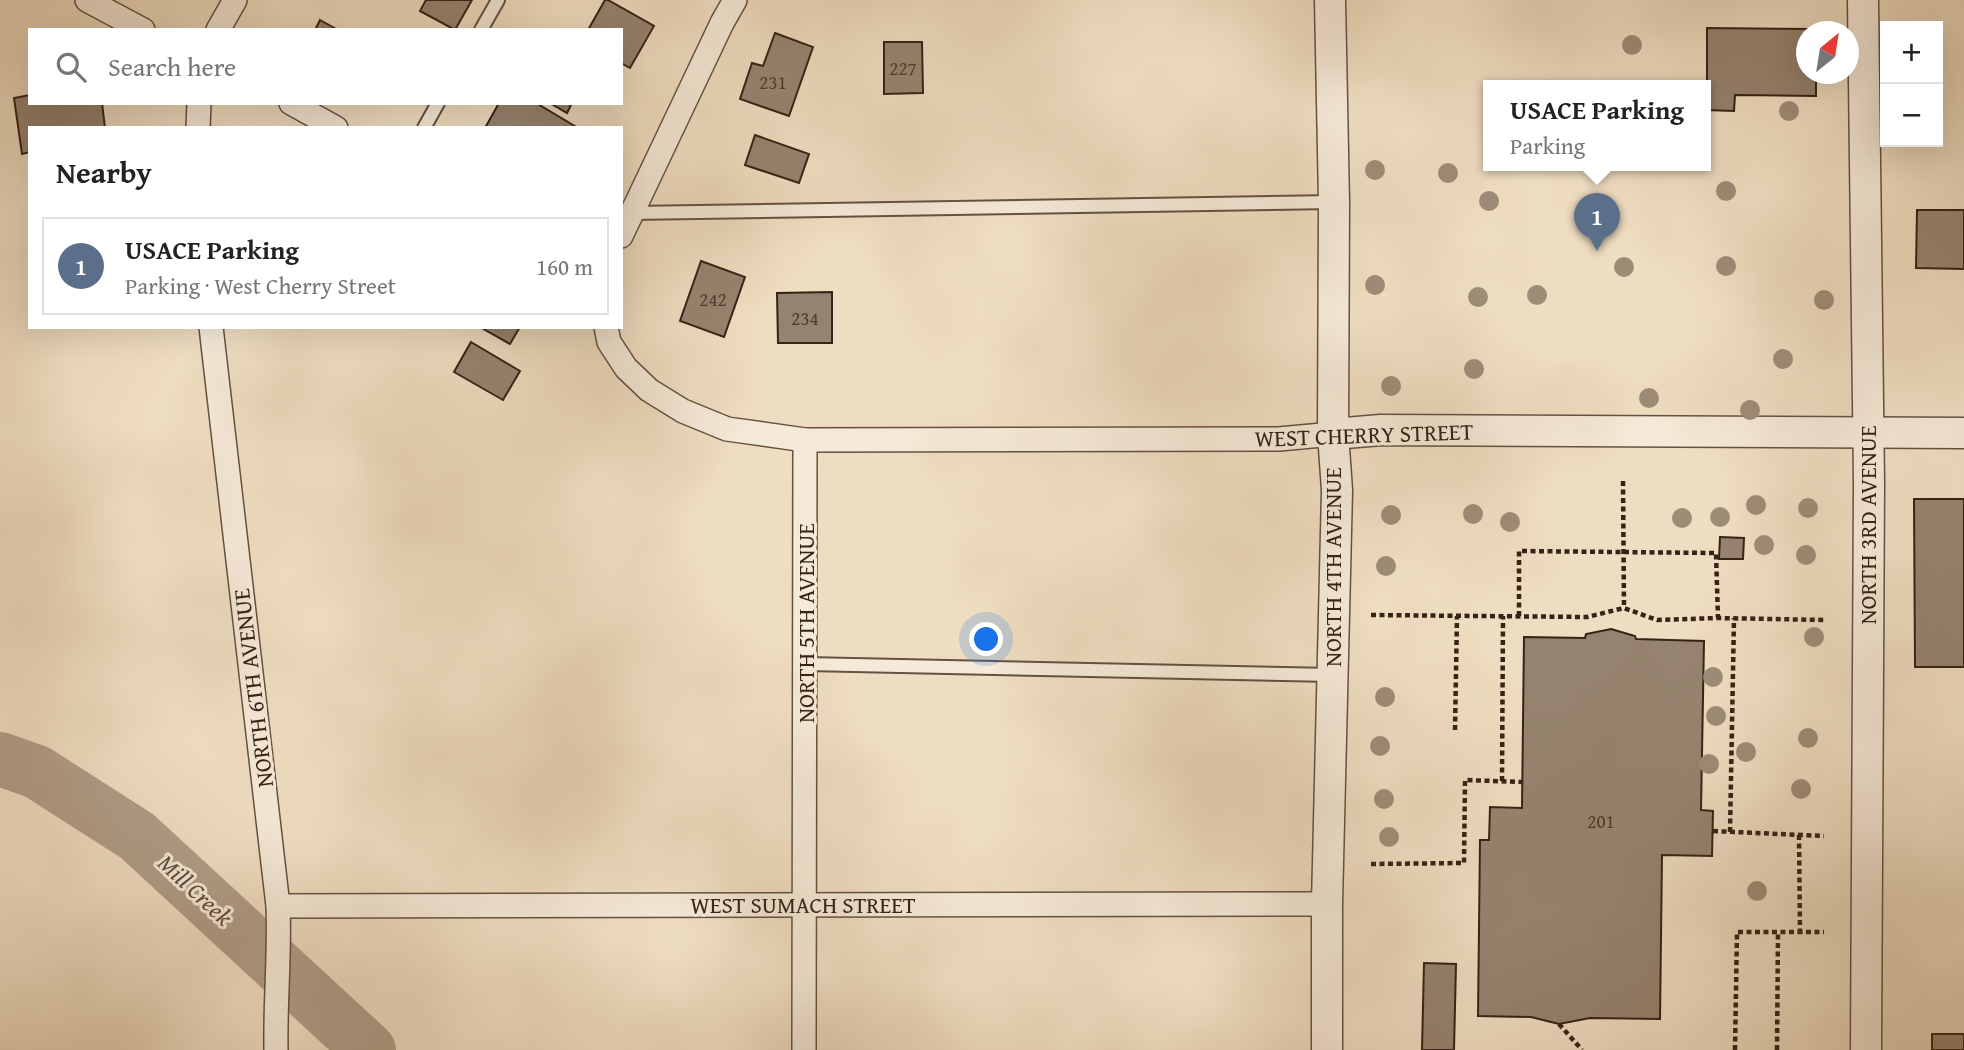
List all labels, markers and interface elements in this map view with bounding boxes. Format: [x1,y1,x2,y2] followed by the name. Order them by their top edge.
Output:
[1796,21,1859,84] north arrow
[1880,21,1943,147] map controls
[1880,21,1943,84] button: +
[28,28,623,105] search box
[108,47,236,86] text: Search here
[52,48,90,86] icon: search
[889,54,917,82] house number: 227
[759,68,787,96] house number: 231
[1483,80,1711,171] popup
[1880,84,1943,147] button: −
[1510,90,1684,129] text: USACE Parking
[1510,129,1585,162] text: Parking
[56,150,152,194] text: Nearby
[1574,193,1620,251] pin: 1
[125,230,299,269] text: USACE Parking
[75,250,87,283] text: 1
[536,250,593,283] text: 160 m
[125,269,396,302] text: Parking · West Cherry Street
[699,285,727,313] house number: 242
[791,304,819,332] house number: 234
[1254,414,1474,455] street label: WEST CHERRY STREET
[1851,425,1884,625] street label: NORTH 3RD AVENUE
[1316,467,1349,667] street label: NORTH 4TH AVENUE
[789,523,822,723] street label: NORTH 5TH AVENUE
[224,587,281,789] street label: NORTH 6TH AVENUE
[969,622,1003,656] your location
[1587,807,1615,835] house number: 201
[150,846,241,934] water label: Mill Creek
[690,888,916,921] street label: WEST SUMACH STREET

